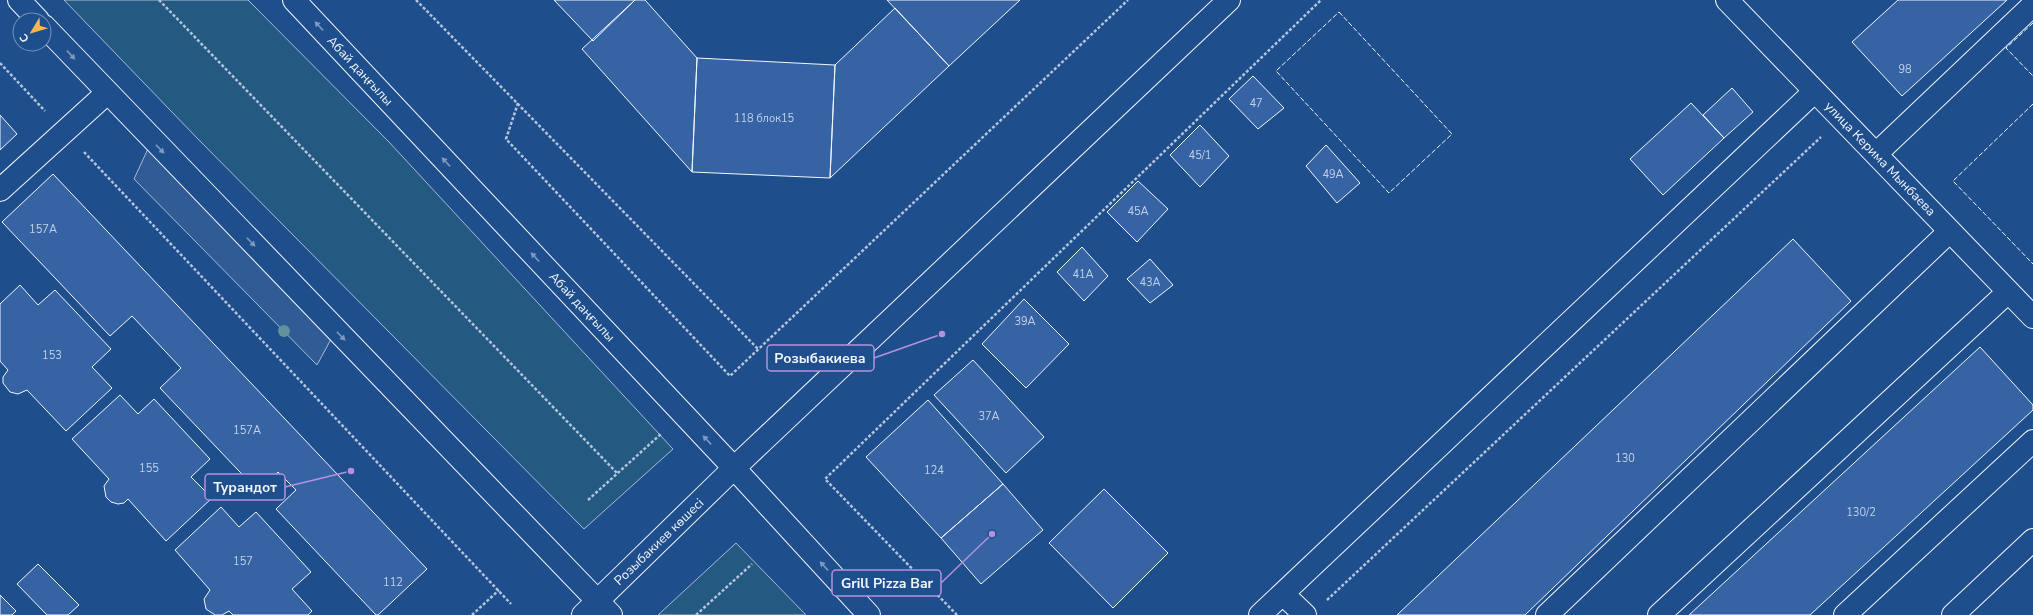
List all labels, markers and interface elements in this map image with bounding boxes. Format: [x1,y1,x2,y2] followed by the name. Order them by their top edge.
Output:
[12,12,52,52] north arrow
[314,21,323,31] one-way arrow
[16,30,33,45] text: С
[323,32,397,110] street label: Абай даңғылы
[66,50,76,60] one-way arrow
[1898,62,1912,77] house number: 98
[1249,96,1263,111] house number: 47
[1820,98,1940,220] street label: улица Керима Мынбаева
[734,111,795,126] house number: 118 блок15
[155,144,165,154] one-way arrow
[1189,148,1211,163] house number: 45/1
[441,157,451,167] one-way arrow
[1322,167,1344,182] house number: 49А
[1127,204,1149,219] house number: 45А
[29,222,57,237] house number: 157А
[246,237,256,247] one-way arrow
[530,252,540,262] one-way arrow
[1072,267,1094,282] house number: 41А
[545,268,619,346] street label: Абай даңғылы
[1139,275,1161,290] house number: 43А
[1014,314,1036,329] house number: 39А
[336,331,346,341] one-way arrow
[767,345,874,371] callout: Розыбакиева
[42,348,62,363] house number: 153
[774,349,866,368] text: Розыбакиева
[978,409,1000,424] house number: 37А
[233,423,261,438] house number: 157А
[703,435,712,445] one-way arrow
[1615,451,1635,466] house number: 130
[139,461,159,476] house number: 155
[924,463,944,478] house number: 124
[205,474,285,500] callout: Турандот
[213,478,277,497] text: Турандот
[610,494,708,590] street label: Розыбакиев көшесі
[1846,505,1876,520] house number: 130/2
[233,554,253,569] house number: 157
[819,561,828,571] one-way arrow
[832,570,941,596] callout: Grill Pizza Bar
[841,574,934,593] text: Grill Pizza Bar
[383,575,403,590] house number: 112

